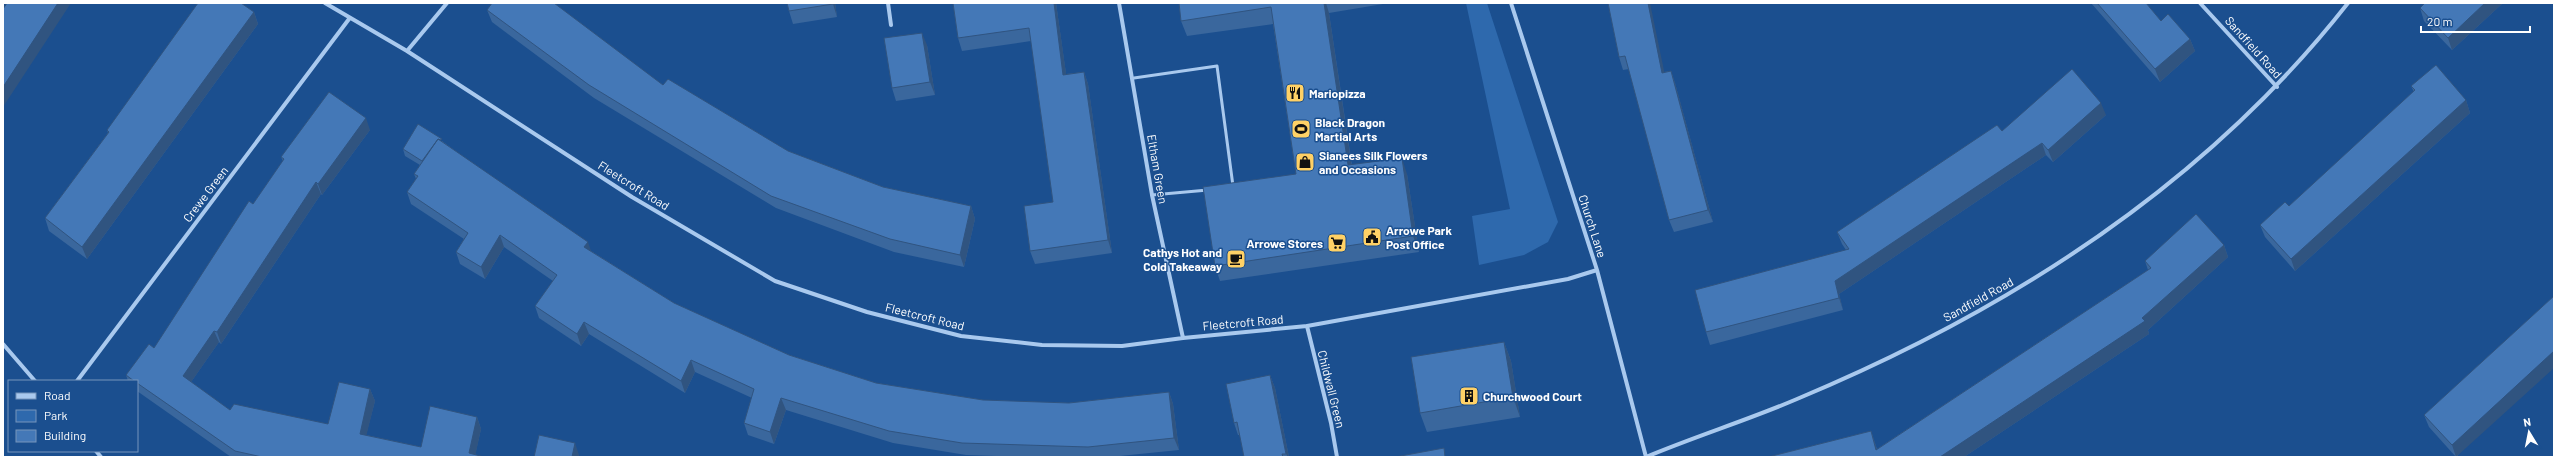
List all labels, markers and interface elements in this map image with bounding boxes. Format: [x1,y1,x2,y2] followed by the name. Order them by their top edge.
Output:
[2421,8,2530,34] scale bar
[2223,13,2285,81] street label: Sandfield Road
[2427,14,2453,28] text: 20 m
[1284,82,1306,104] restaurant icon: Mariopizza
[1309,86,1366,100] place label: Mariopizza
[1315,115,1385,143] place label: Black Dragon Martial Arts
[1290,118,1312,140] sports icon: Black Dragon Martial Arts
[1145,133,1171,205] street label: Eltham Green
[1319,148,1428,176] place label: Sianees Silk Flowers and Occasions
[1294,151,1316,173] shop icon: Sianees Silk Flowers and Occasions
[596,158,672,212] street label: Fleetcroft Road
[180,163,230,225] street label: Crewe Green
[1576,193,1610,259] street label: Church Lane
[1386,223,1452,251] place label: Arrowe Park Post Office
[1361,226,1383,248] public building icon: Arrowe Park Post Office
[1326,232,1348,254] supermarket icon: Arrowe Stores
[1246,236,1323,250] place label: Arrowe Stores
[1143,245,1222,273] place label: Cathys Hot and Cold Takeaway
[1225,248,1247,270] cafe icon: Cathys Hot and Cold Takeaway
[1940,274,2016,324] street label: Sandfield Road
[884,299,966,333] street label: Fleetcroft Road
[1202,311,1284,333] street label: Fleetcroft Road
[1316,349,1348,429] street label: Childwall Green
[8,380,138,452] legend
[1458,385,1480,407] building icon: Churchwood Court
[44,388,71,402] text: Road
[1483,389,1582,403] place label: Churchwood Court
[44,408,68,422] text: Park
[2509,412,2549,452] north arrow
[2522,415,2532,429] text: N
[44,428,86,442] text: Building

